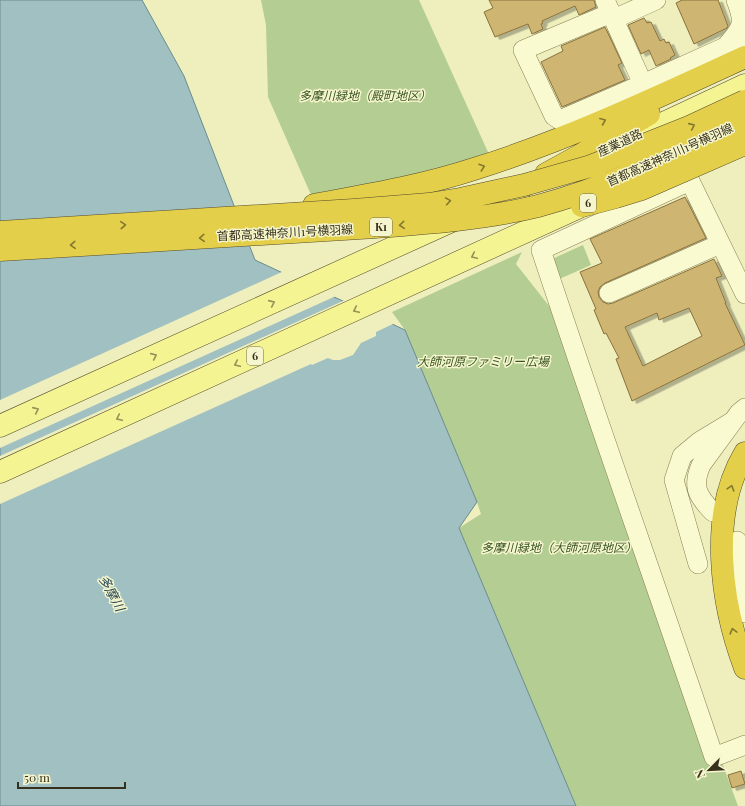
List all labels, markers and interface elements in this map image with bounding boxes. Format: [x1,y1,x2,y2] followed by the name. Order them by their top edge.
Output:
[299,87,431,103] park label: 多摩川緑地（殿町地区）
[599,118,607,126] one-way arrow
[604,119,735,189] street label: 首都高速神奈川1号横羽線
[687,123,695,131] one-way arrow
[594,125,645,159] street label: 産業道路
[478,163,485,172] one-way arrow
[580,194,596,212] road number: 6
[445,197,451,206] one-way arrow
[370,218,392,236] road number: K1
[120,220,126,229] one-way arrow
[216,220,353,244] street label: 首都高速神奈川1号横羽線
[399,221,405,230] one-way arrow
[199,233,205,242] one-way arrow
[70,241,76,250] one-way arrow
[470,251,478,259] one-way arrow
[269,299,276,307] one-way arrow
[352,305,360,313] one-way arrow
[247,347,263,365] road number: 6
[150,353,157,361] one-way arrow
[417,353,551,369] park label: 大師河原ファミリー広場
[234,359,242,367] one-way arrow
[32,406,39,414] one-way arrow
[116,413,123,421] one-way arrow
[726,485,734,492] one-way arrow
[481,539,637,555] park label: 多摩川緑地（大師河原地区）
[96,572,130,616] water label: 多摩川
[729,627,738,634] one-way arrow
[689,750,729,790] north arrow
[18,764,125,790] scale bar
[691,768,708,781] text: N
[24,769,50,785] text: 50 m

